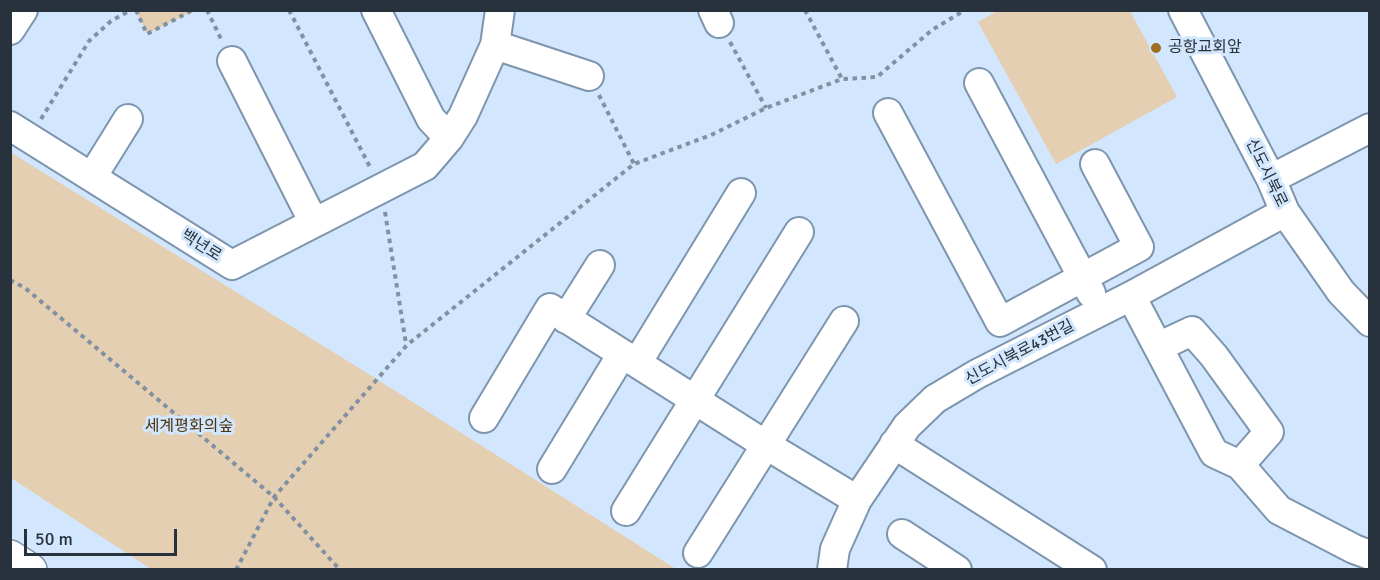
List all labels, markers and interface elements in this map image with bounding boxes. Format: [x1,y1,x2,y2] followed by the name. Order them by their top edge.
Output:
[1168,38,1242,58] place label: 공항교회앞
[1149,41,1163,55] marker: 공항교회앞
[1241,136,1291,210] street label: 신도시북로
[177,226,225,266] street label: 백년로
[962,316,1078,390] street label: 신도시북로43번길
[145,417,233,437] park label: 세계평화의숲
[27,517,180,555] scale bar
[35,528,73,550] text: 50 m

